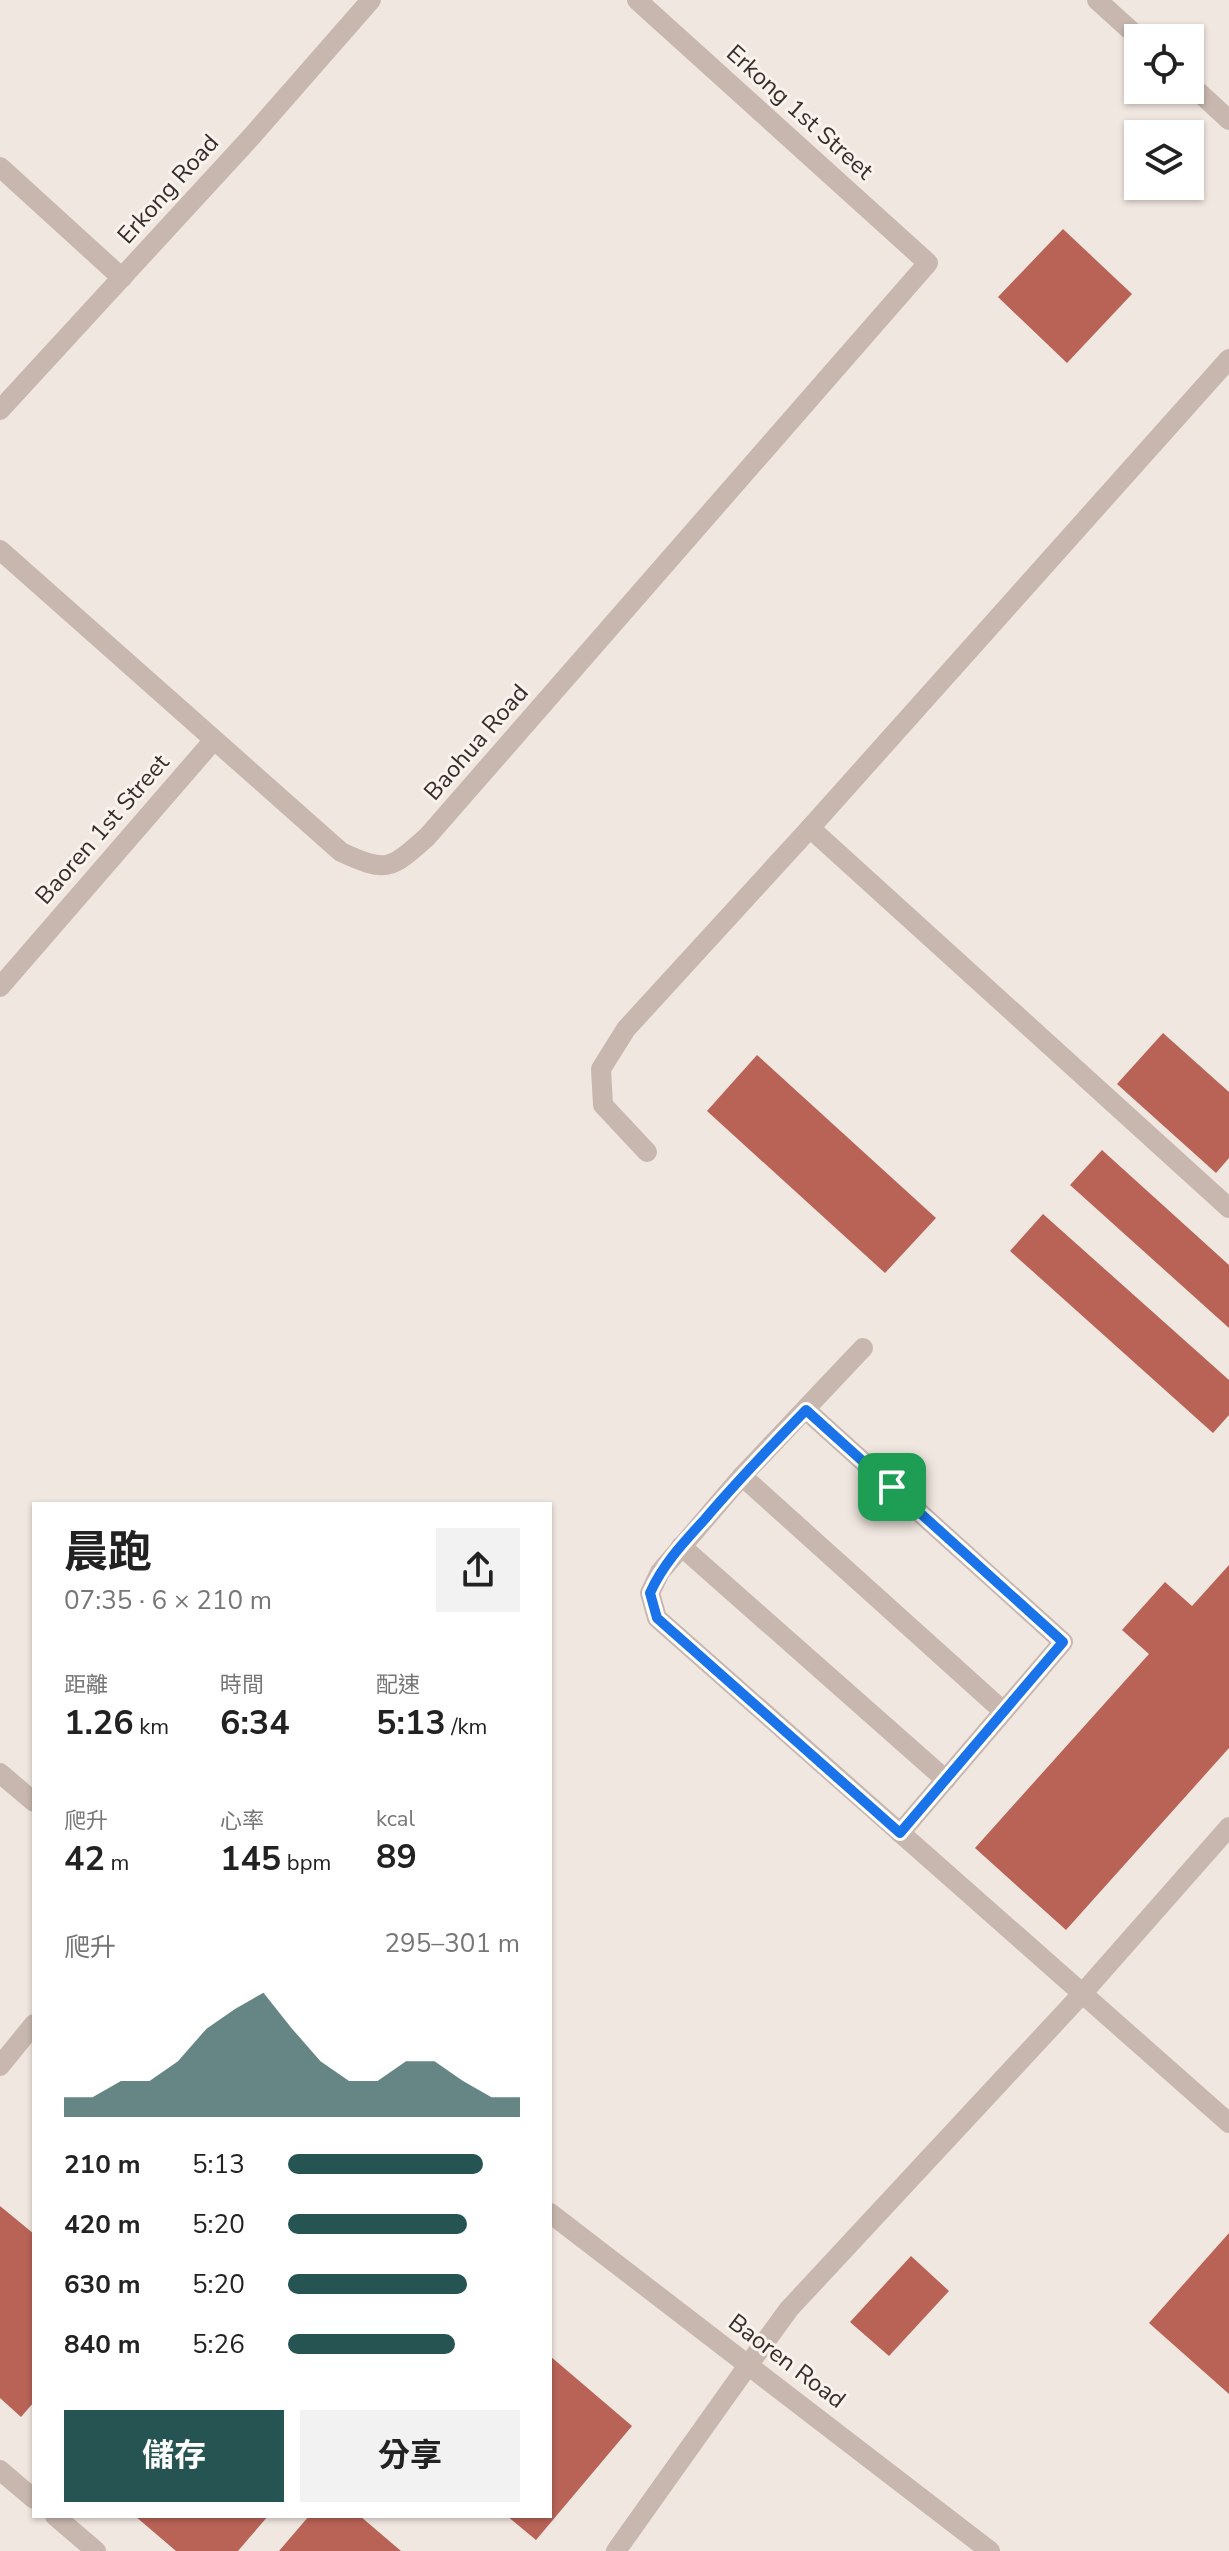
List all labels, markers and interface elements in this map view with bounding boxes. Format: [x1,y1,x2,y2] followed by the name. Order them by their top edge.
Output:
[1124,24,1204,200] map controls
[1124,24,1204,104] button: locate
[720,37,881,187] street label: Erkong 1st Street
[1124,120,1204,200] button: layers
[110,127,226,251] street label: Erkong Road
[417,677,535,807] street label: Baohua Road
[28,747,177,911] street label: Baoren 1st Street
[858,1453,926,1521] pin
[870,1465,914,1509] icon: arrive
[64,1523,152,1583] text: 晨跑
[436,1528,520,1612] button: share
[64,1583,272,1618] text: 07:35 · 6 × 210 m
[64,1670,108,1700] text: 距離
[220,1670,264,1700] text: 時間
[376,1670,420,1700] text: 配速
[64,1700,134,1746] text: 1.26
[220,1700,290,1746] text: 6:34
[376,1700,446,1746] text: 5:13
[134,1712,169,1742] text: km
[446,1712,487,1742] text: /km
[376,1804,415,1834] text: kcal
[64,1806,108,1836] text: 爬升
[220,1806,264,1836] text: 心率
[376,1834,417,1880] text: 89
[64,1836,105,1882] text: 42
[220,1836,281,1882] text: 145
[105,1848,129,1878] text: m
[281,1848,331,1878] text: bpm
[384,1926,520,1961] text: 295–301 m
[64,1930,116,1965] text: 爬升
[64,2147,141,2182] text: 210 m
[192,2147,245,2182] text: 5:13
[64,2207,141,2242] text: 420 m
[192,2207,245,2242] text: 5:20
[64,2267,141,2302] text: 630 m
[192,2267,245,2302] text: 5:20
[722,2306,852,2416] street label: Baoren Road
[64,2327,141,2362] text: 840 m
[192,2327,245,2362] text: 5:26
[64,2410,284,2502] button: 儲存
[300,2410,520,2502] button: 分享

